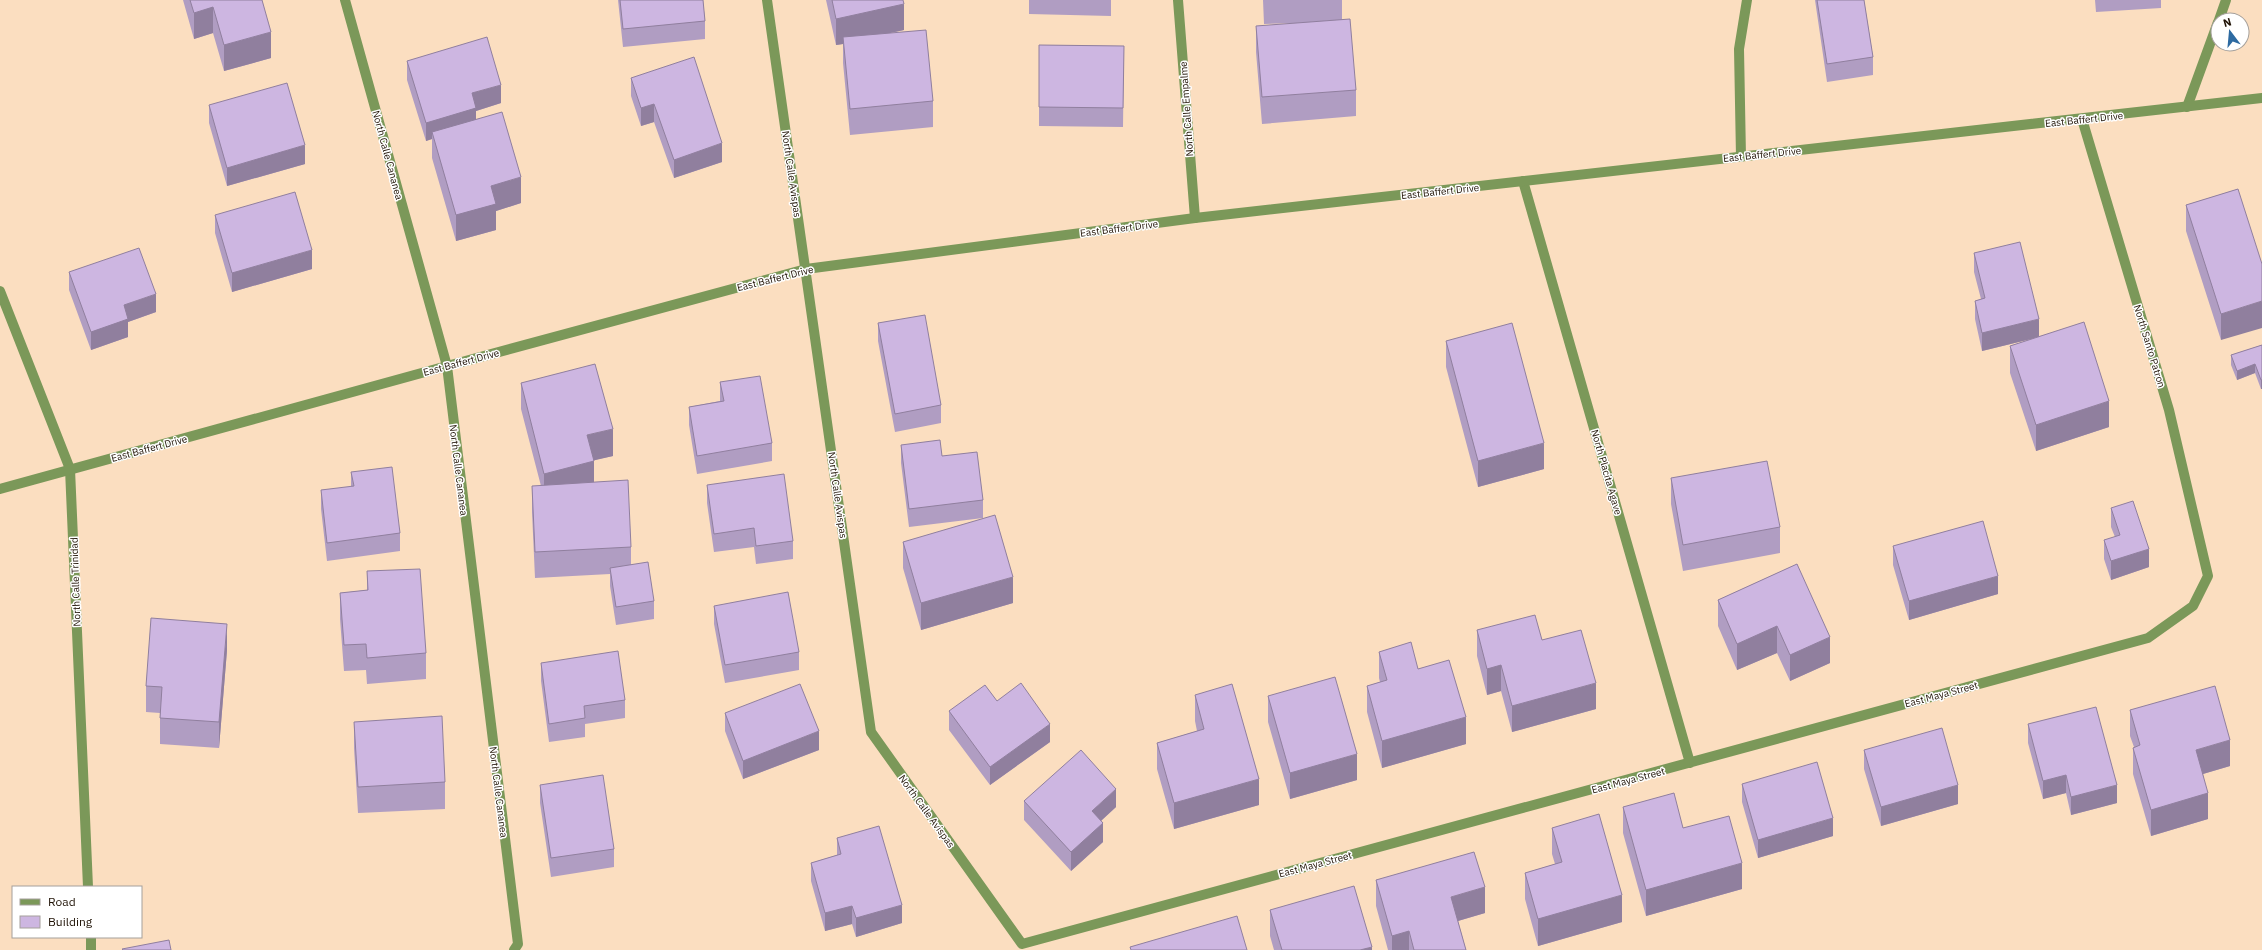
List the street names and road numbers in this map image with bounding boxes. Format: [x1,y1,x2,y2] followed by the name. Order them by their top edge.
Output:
[1177,60,1196,157] street label: North Calle Empalme
[369,109,406,202] street label: North Calle Cananea
[2044,109,2124,130] street label: East Baffert Drive
[779,130,804,218] street label: North Calle Avispas
[1722,144,1802,165] street label: East Baffert Drive
[1400,181,1480,202] street label: East Baffert Drive
[1079,217,1159,240] street label: East Baffert Drive
[735,263,815,294] street label: East Baffert Drive
[2131,303,2168,389] street label: North Santo Patron
[422,346,501,379] street label: East Baffert Drive
[446,424,471,517] street label: North Calle Cananea
[1588,428,1625,517] street label: North Placita Agave
[110,432,189,465] street label: East Baffert Drive
[825,451,850,539] street label: North Calle Avispas
[67,537,84,627] street label: North Calle Trinidad
[1903,678,1980,710] street label: East Maya Street
[486,746,511,839] street label: North Calle Cananea
[1590,764,1667,796] street label: East Maya Street
[896,772,958,851] street label: North Calle Avispas
[1277,848,1354,880] street label: East Maya Street

